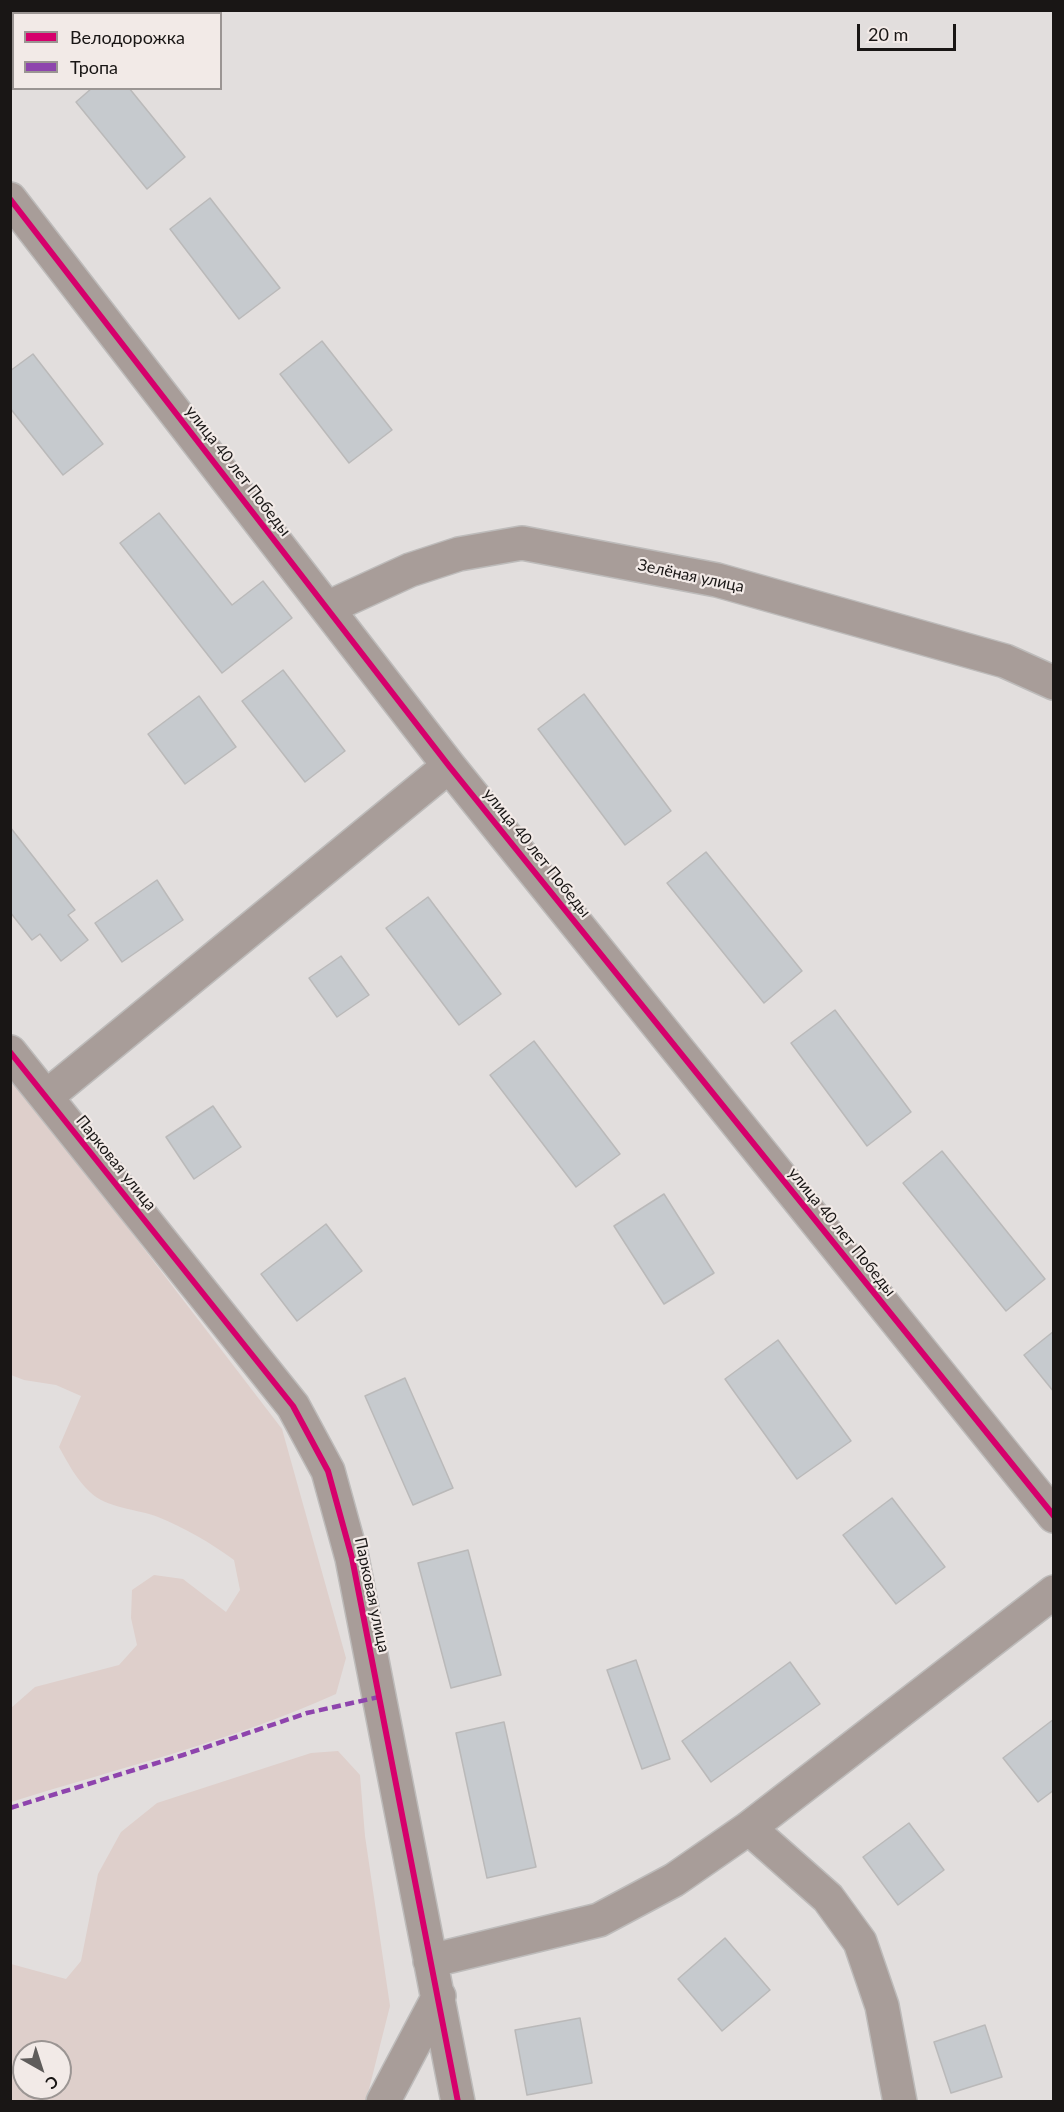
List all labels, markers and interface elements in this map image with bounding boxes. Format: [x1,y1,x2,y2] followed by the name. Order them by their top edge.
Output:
[12,12,222,90] legend
[860,12,959,50] scale bar
[868,23,908,45] text: 20 m
[70,26,185,48] text: Велодорожка
[70,56,118,78] text: Тропа
[181,402,295,540] street label: улица 40 лет Победы
[636,555,746,597] street label: Зелёная улица
[479,785,595,921] street label: улица 40 лет Победы
[72,1111,160,1215] street label: Парковая улица
[784,1164,900,1300] street label: улица 40 лет Победы
[350,1536,394,1654] street label: Парковая улица
[12,2040,72,2100] north arrow
[42,2072,62,2094] text: С

